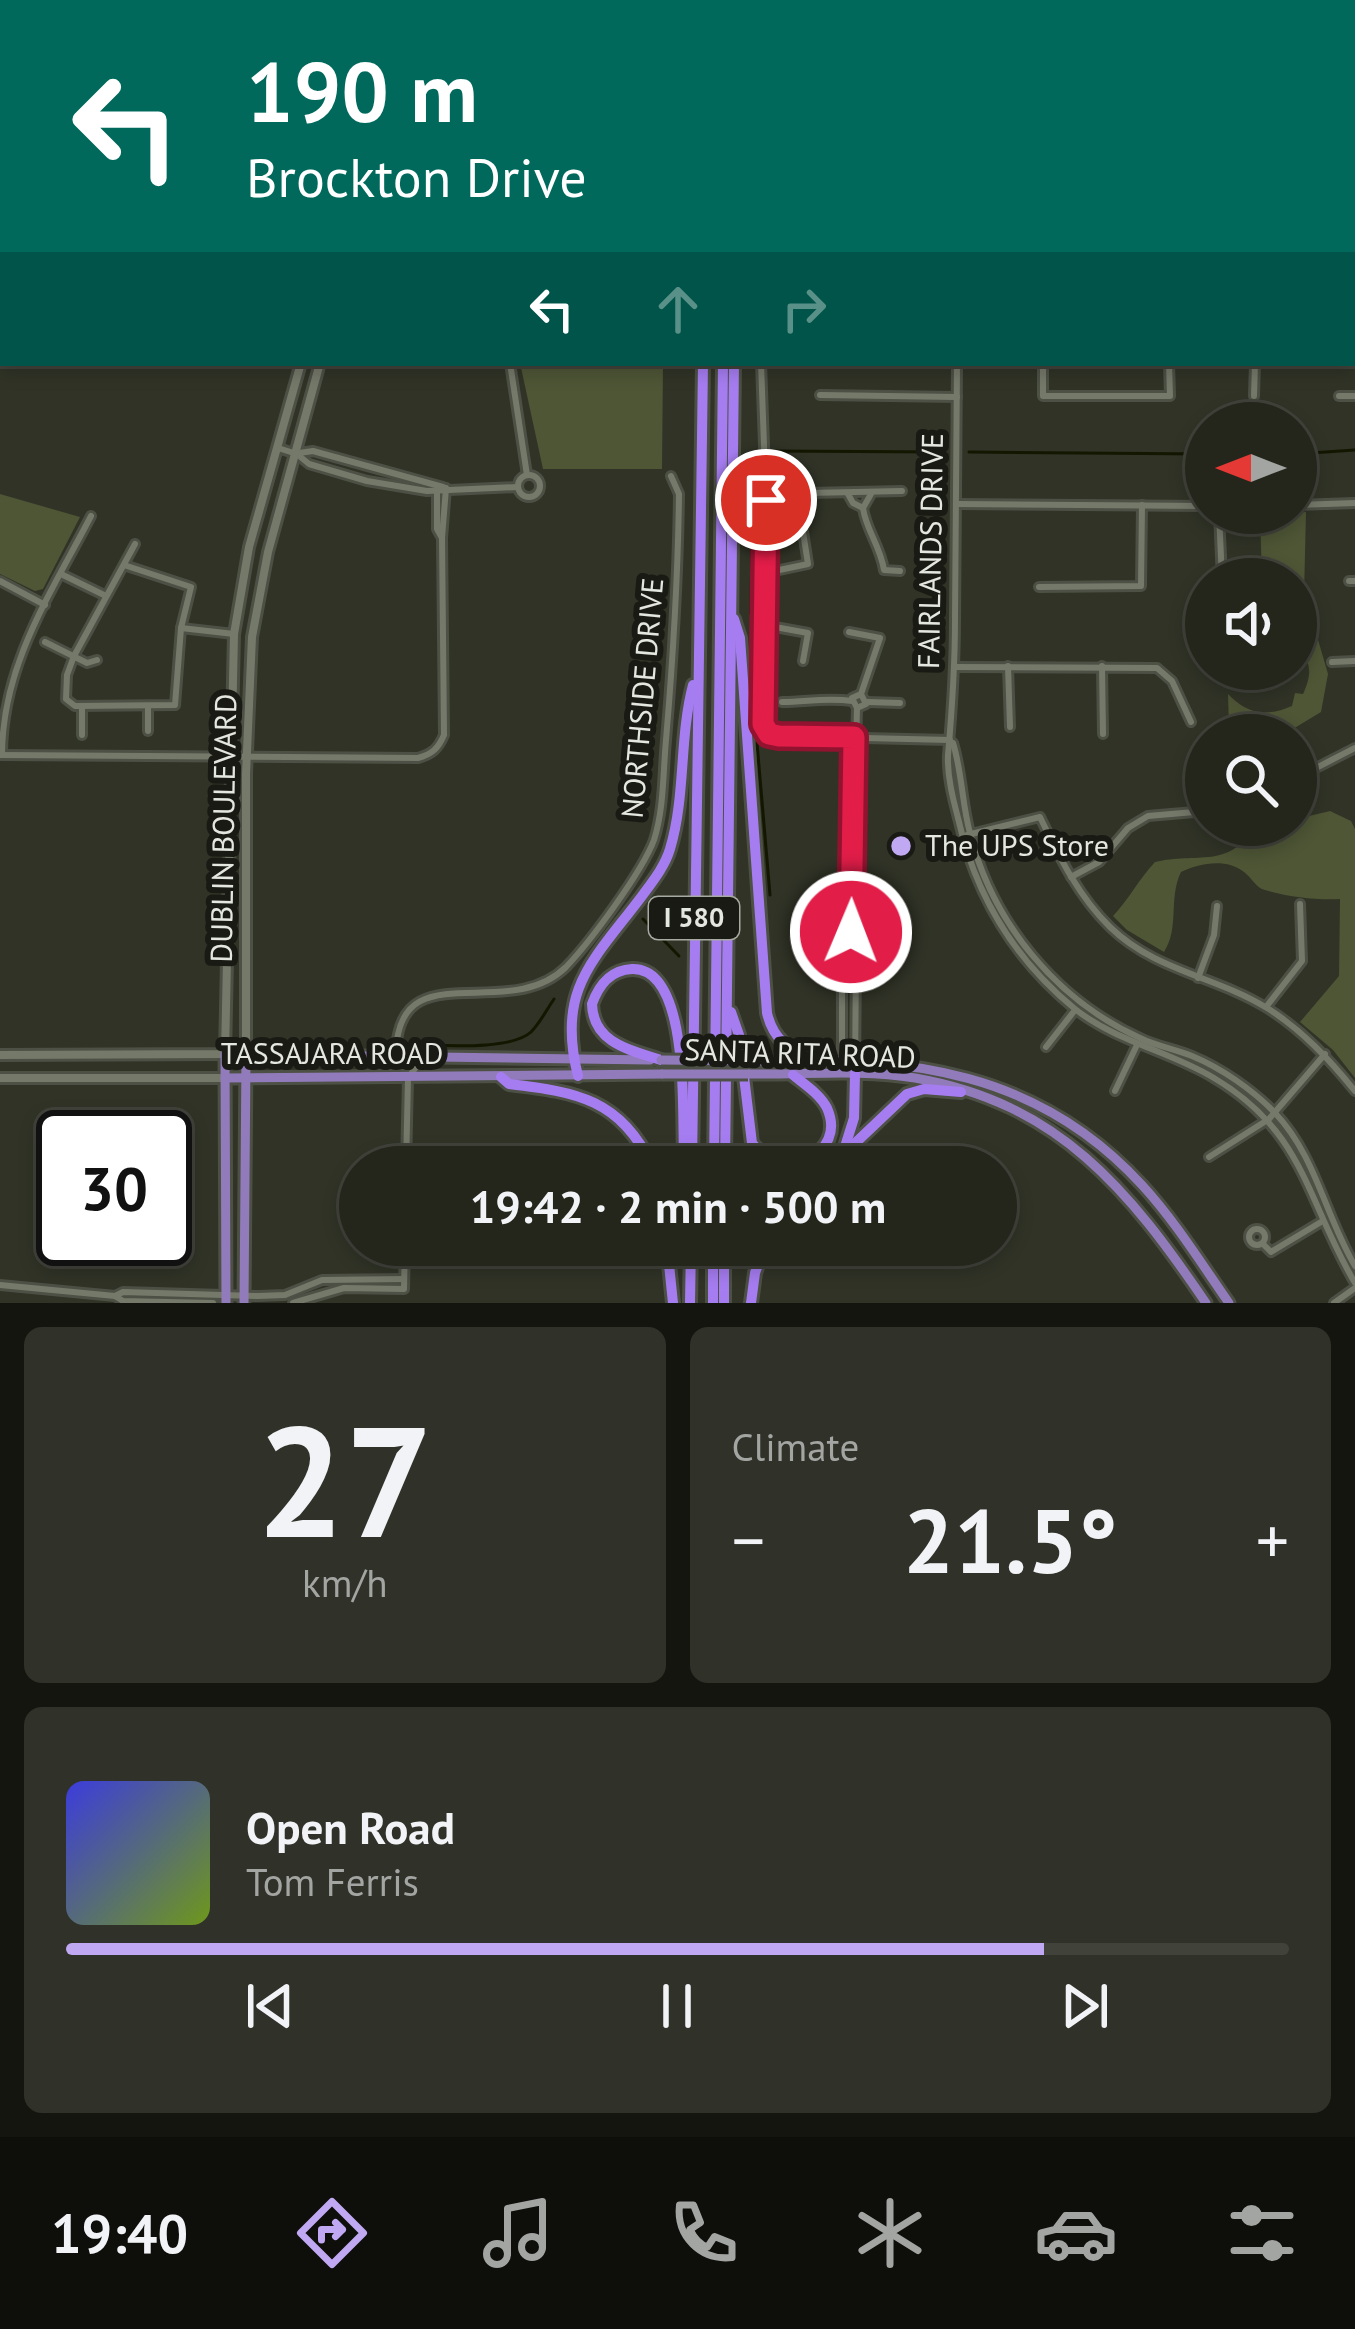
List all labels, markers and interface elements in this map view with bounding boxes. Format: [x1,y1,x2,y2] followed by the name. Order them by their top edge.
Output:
[246,36,478,145] text: 190 m
[48,48,204,204] icon: left
[246,142,587,212] text: Brockton Drive
[519,276,585,342] icon: left
[645,276,711,342] icon: ahead
[771,276,837,342] icon: right
[1185,402,1317,534] north arrow
[1185,402,1317,846] map controls
[908,433,951,669] street label: FAIRLANDS DRIVE
[715,449,817,551] pin
[733,467,799,533] icon: arrive
[1185,558,1317,690] button: sound
[612,576,671,820] street label: NORTHSIDE DRIVE
[201,693,244,963] street label: DUBLIN BOULEVARD
[1185,714,1317,846] button: search
[925,825,1109,864] place label: The UPS Store
[888,833,914,859] marker: The UPS Store
[788,869,914,995] position arrow
[649,897,739,939] road number: I 580
[684,1029,916,1076] street label: SANTA RITA ROAD
[221,1033,443,1072] street label: TASSAJARA ROAD
[36,1110,192,1266] speed limit sign: 30
[470,1177,886,1235] text: 19:42 · 2 min · 500 m
[256,1378,433,1580] text: 27
[732,1421,859,1472] text: Climate
[903,1481,1118,1598] text: 21.5°
[732,1497,765,1582] text: −
[1256,1497,1289,1582] text: +
[302,1557,388,1608] text: km/h
[246,1798,455,1856] text: Open Road
[246,1856,419,1907] text: Tom Ferris
[237,1973,303,2039] icon: previous
[644,1973,710,2039] icon: pause
[1052,1973,1118,2039] icon: next
[290,2191,374,2275] icon: directions
[476,2191,560,2275] icon: music
[662,2191,746,2275] icon: phone
[848,2191,932,2275] icon: climate
[1034,2191,1118,2275] icon: car
[1220,2191,1304,2275] icon: filters
[51,2198,188,2268] text: 19:40

